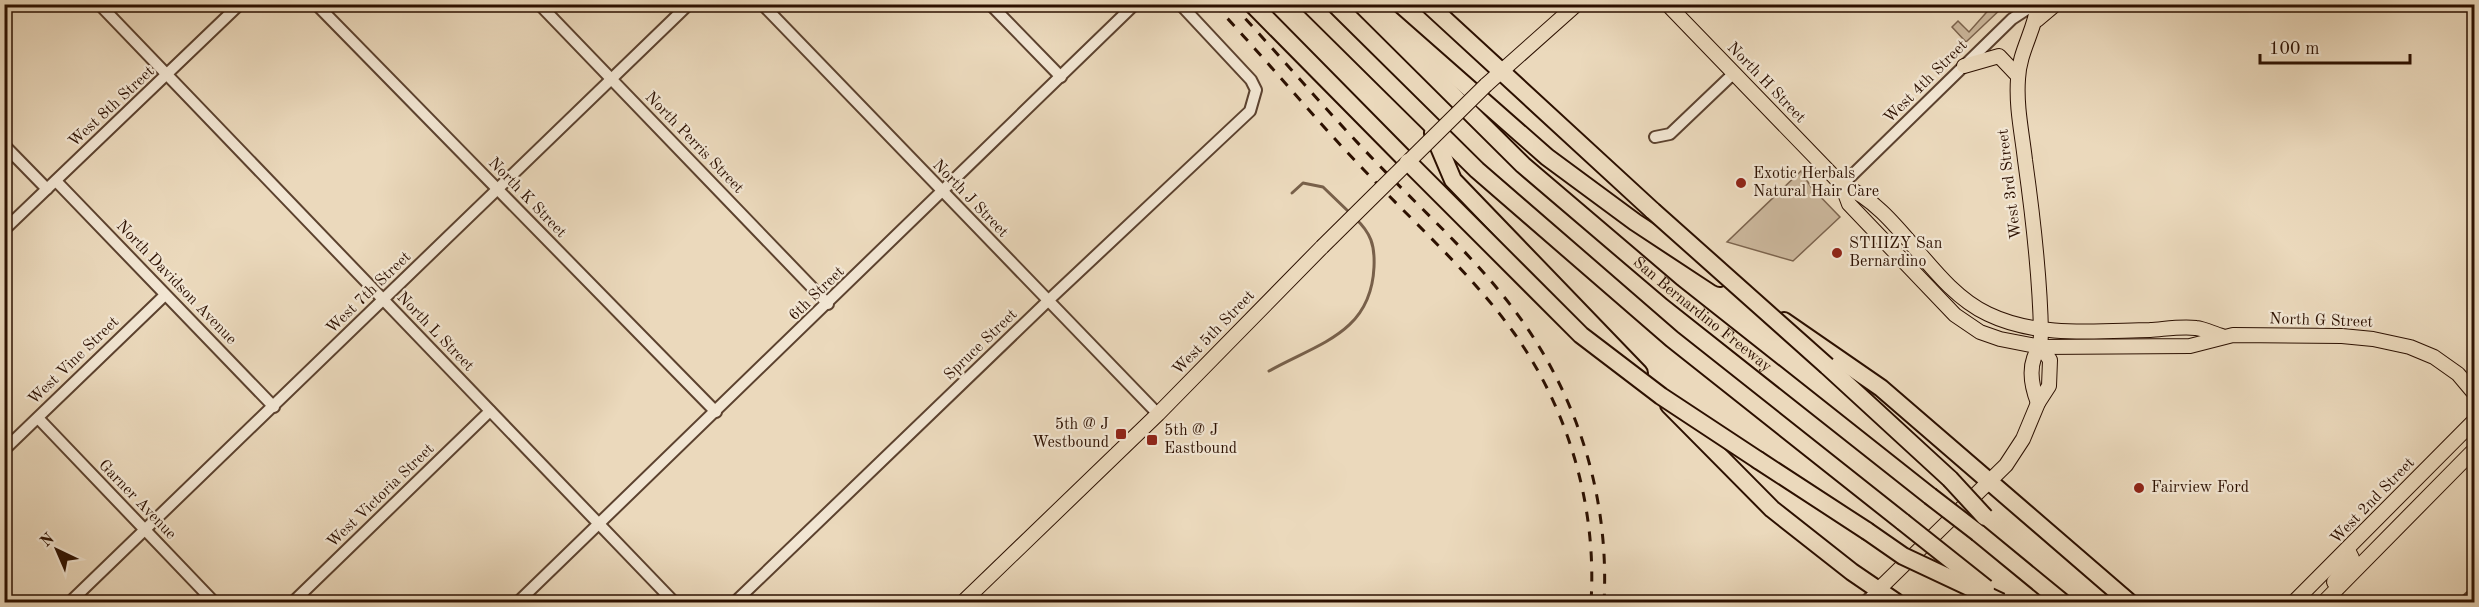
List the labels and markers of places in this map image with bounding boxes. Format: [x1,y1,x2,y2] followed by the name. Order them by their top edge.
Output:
[1753,166,1879,200] place label: Exotic Herbals Natural Hair Care
[1734,176,1748,190] marker: Exotic Herbals Natural Hair Care
[1849,236,1943,270] place label: STIIIZY San Bernardino
[1830,246,1844,260] marker: STIIIZY San Bernardino
[1032,417,1109,451] place label: 5th @ J Westbound
[1164,423,1237,457] place label: 5th @ J Eastbound
[1114,427,1128,441] marker: 5th @ J Westbound
[1145,433,1159,447] marker: 5th @ J Eastbound
[2151,480,2249,496] place label: Fairview Ford
[2132,481,2146,495] marker: Fairview Ford

